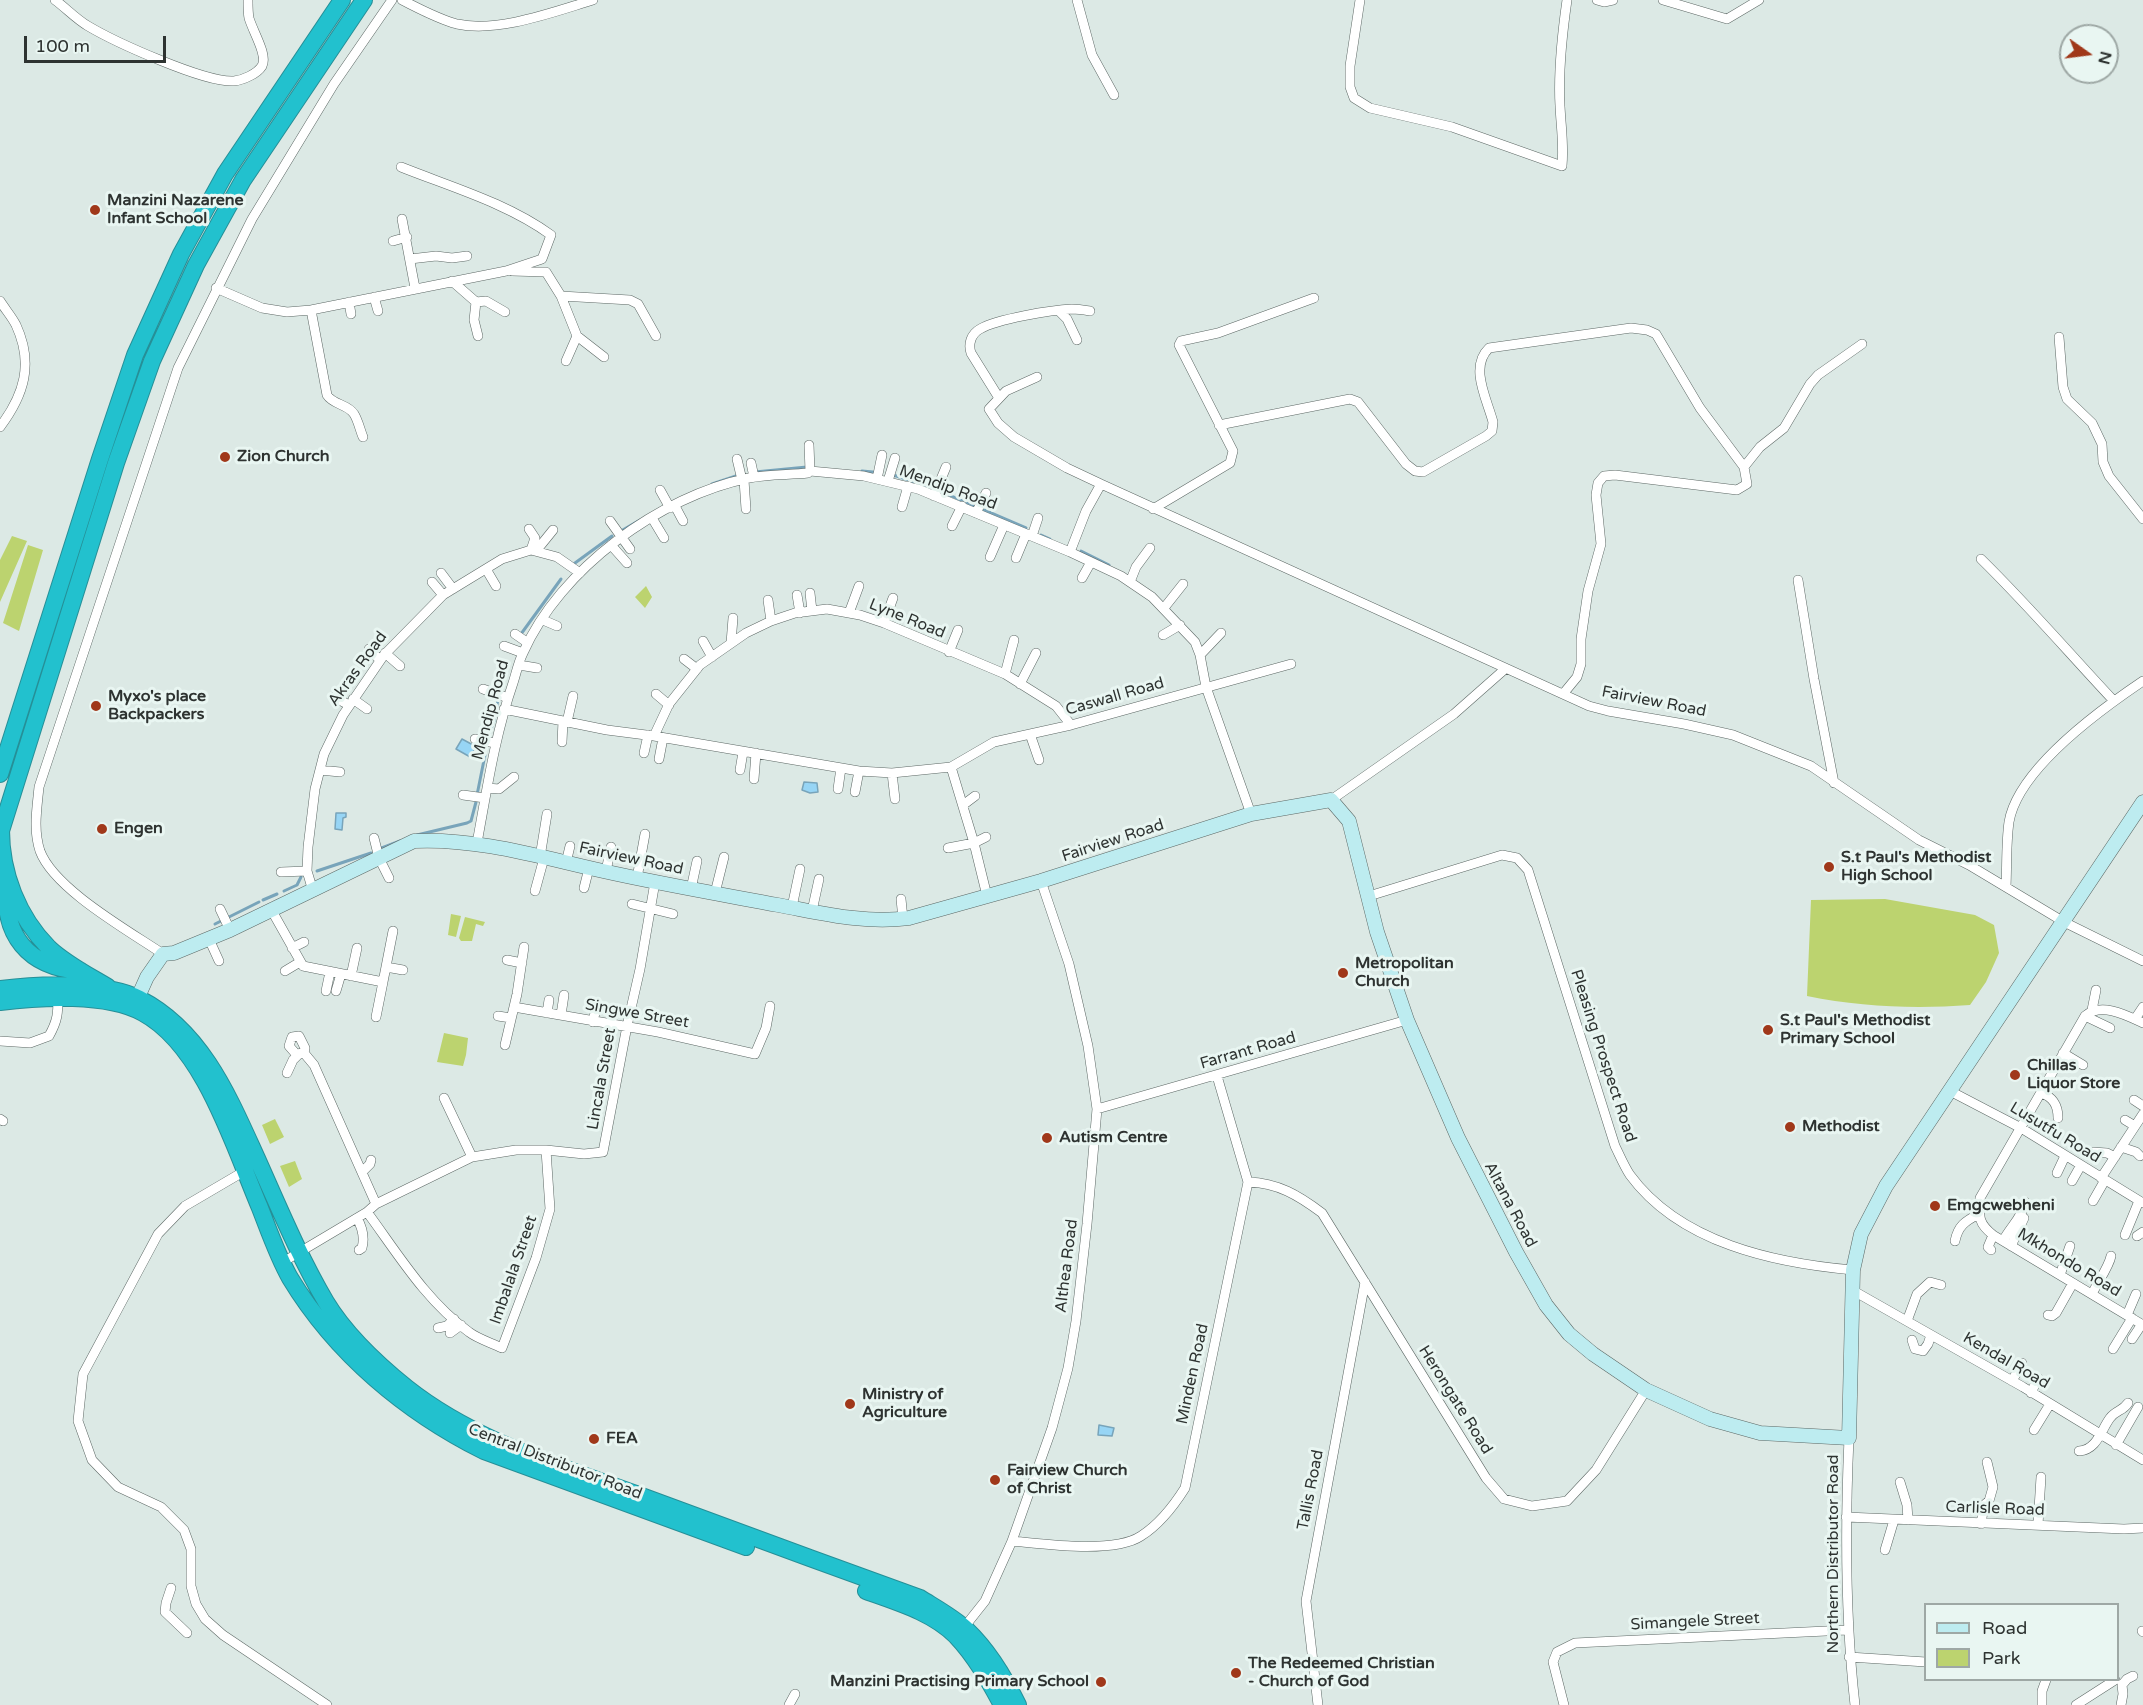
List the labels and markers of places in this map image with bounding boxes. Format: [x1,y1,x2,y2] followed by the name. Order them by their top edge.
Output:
[107,191,244,229] place label: Manzini Nazarene Infant School
[88,203,102,217] marker: Manzini Nazarene Infant School
[237,447,330,467] place label: Zion Church
[218,450,232,464] marker: Zion Church
[108,687,206,725] place label: Myxo's place Backpackers
[89,699,103,713] marker: Myxo's place Backpackers
[114,819,163,839] place label: Engen
[95,822,109,836] marker: Engen
[1841,848,1991,886] place label: S.t Paul's Methodist High School
[1822,860,1836,874] marker: S.t Paul's Methodist High School
[1355,954,1454,992] place label: Metropolitan Church
[1336,966,1350,980] marker: Metropolitan Church
[1780,1011,1930,1049] place label: S.t Paul's Methodist Primary School
[1761,1023,1775,1037] marker: S.t Paul's Methodist Primary School
[2027,1056,2120,1094] place label: Chillas Liquor Store
[2008,1068,2022,1082] marker: Chillas Liquor Store
[1802,1117,1880,1137] place label: Methodist
[1783,1120,1797,1134] marker: Methodist
[1059,1128,1168,1148] place label: Autism Centre
[1040,1131,1054,1145] marker: Autism Centre
[1947,1196,2055,1216] place label: Emgcwebheni
[1928,1199,1942,1213] marker: Emgcwebheni
[862,1385,947,1423] place label: Ministry of Agriculture
[843,1397,857,1411] marker: Ministry of Agriculture
[606,1429,638,1449] place label: FEA
[587,1432,601,1446] marker: FEA
[1007,1461,1128,1499] place label: Fairview Church of Christ
[988,1473,1002,1487] marker: Fairview Church of Christ
[1248,1654,1435,1692] place label: The Redeemed Christian - Church of God
[1229,1666,1243,1680] marker: The Redeemed Christian - Church of God
[830,1672,1089,1692] place label: Manzini Practising Primary School
[1094,1675,1108,1689] marker: Manzini Practising Primary School

